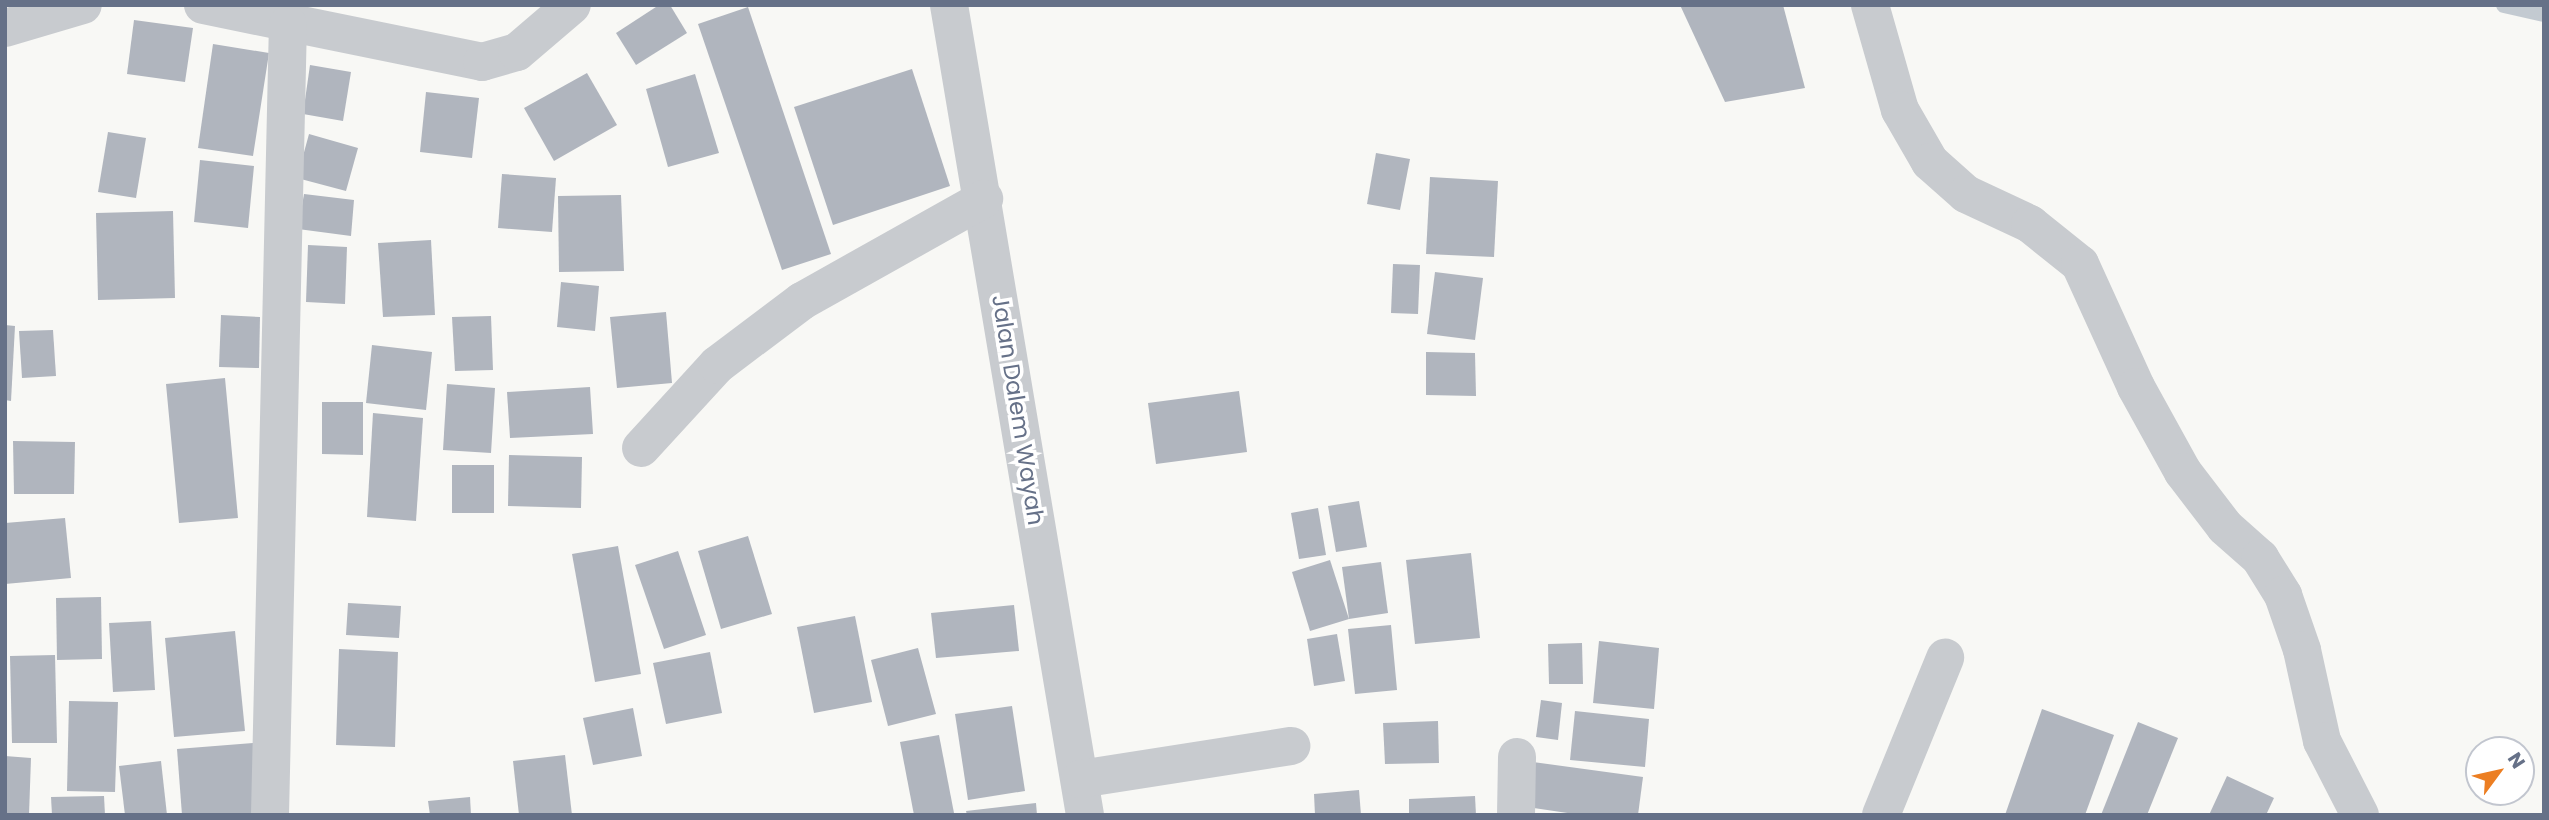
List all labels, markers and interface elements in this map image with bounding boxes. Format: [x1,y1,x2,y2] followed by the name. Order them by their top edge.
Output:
[986,293,1050,527] street label: Jalan Dalem Wayah
[2465,736,2535,806] north arrow
[2501,747,2532,774] text: N

